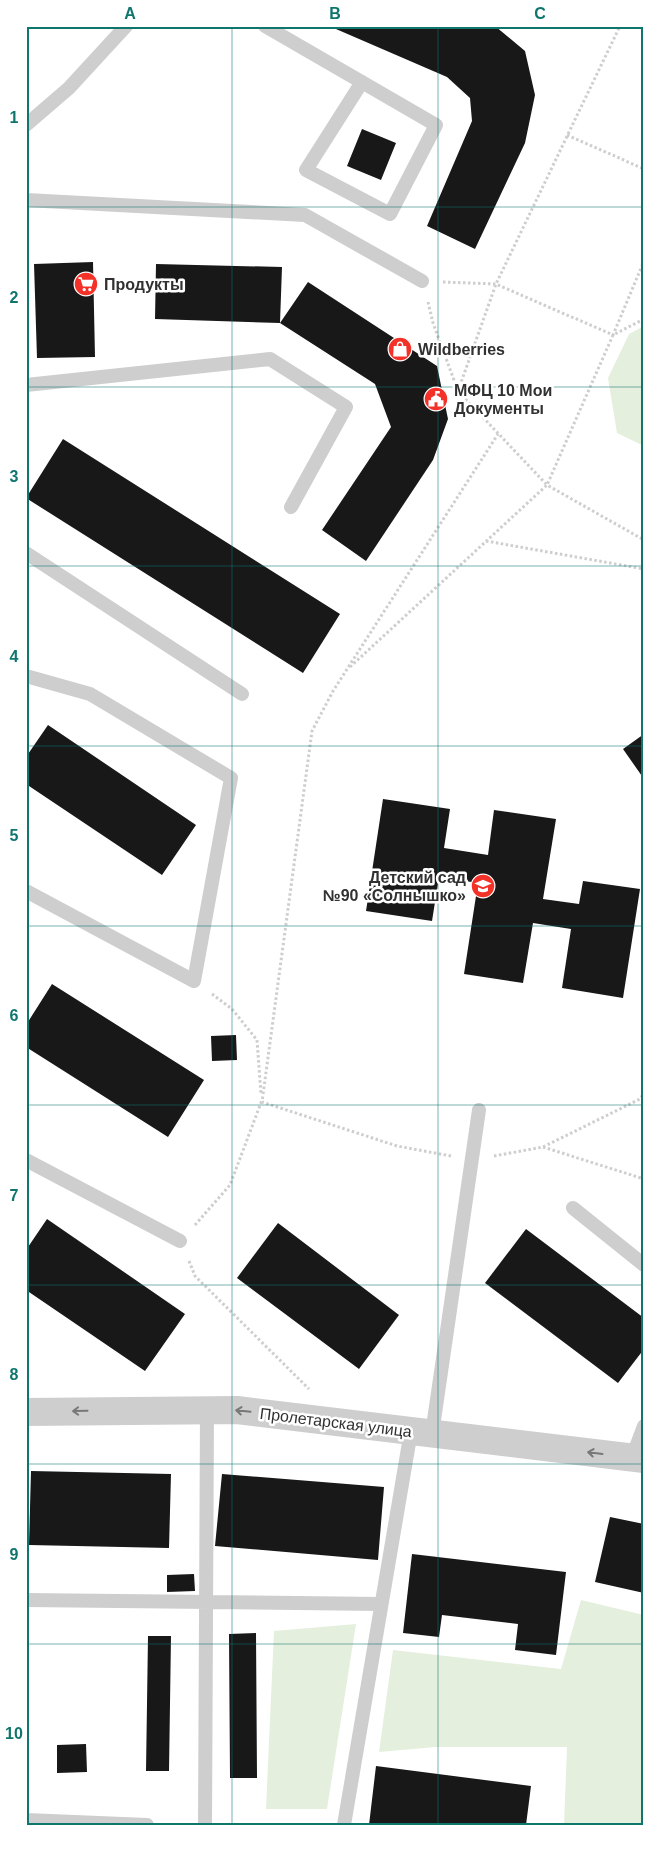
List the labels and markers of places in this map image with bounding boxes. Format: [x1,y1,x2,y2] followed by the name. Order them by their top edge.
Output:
[73,271,99,297] supermarket icon: Продукты
[104,276,184,293] place label: Продукты
[387,336,413,362] shop icon: Wildberries
[418,341,505,358] place label: Wildberries
[454,382,552,417] place label: МФЦ 10 Мои Документы
[423,386,449,412] public building icon: МФЦ 10 Мои Документы
[323,869,466,904] place label: Детский сад №90 «Солнышко»
[470,873,496,899] school or university icon: Детский сад №90 «Солнышко»

